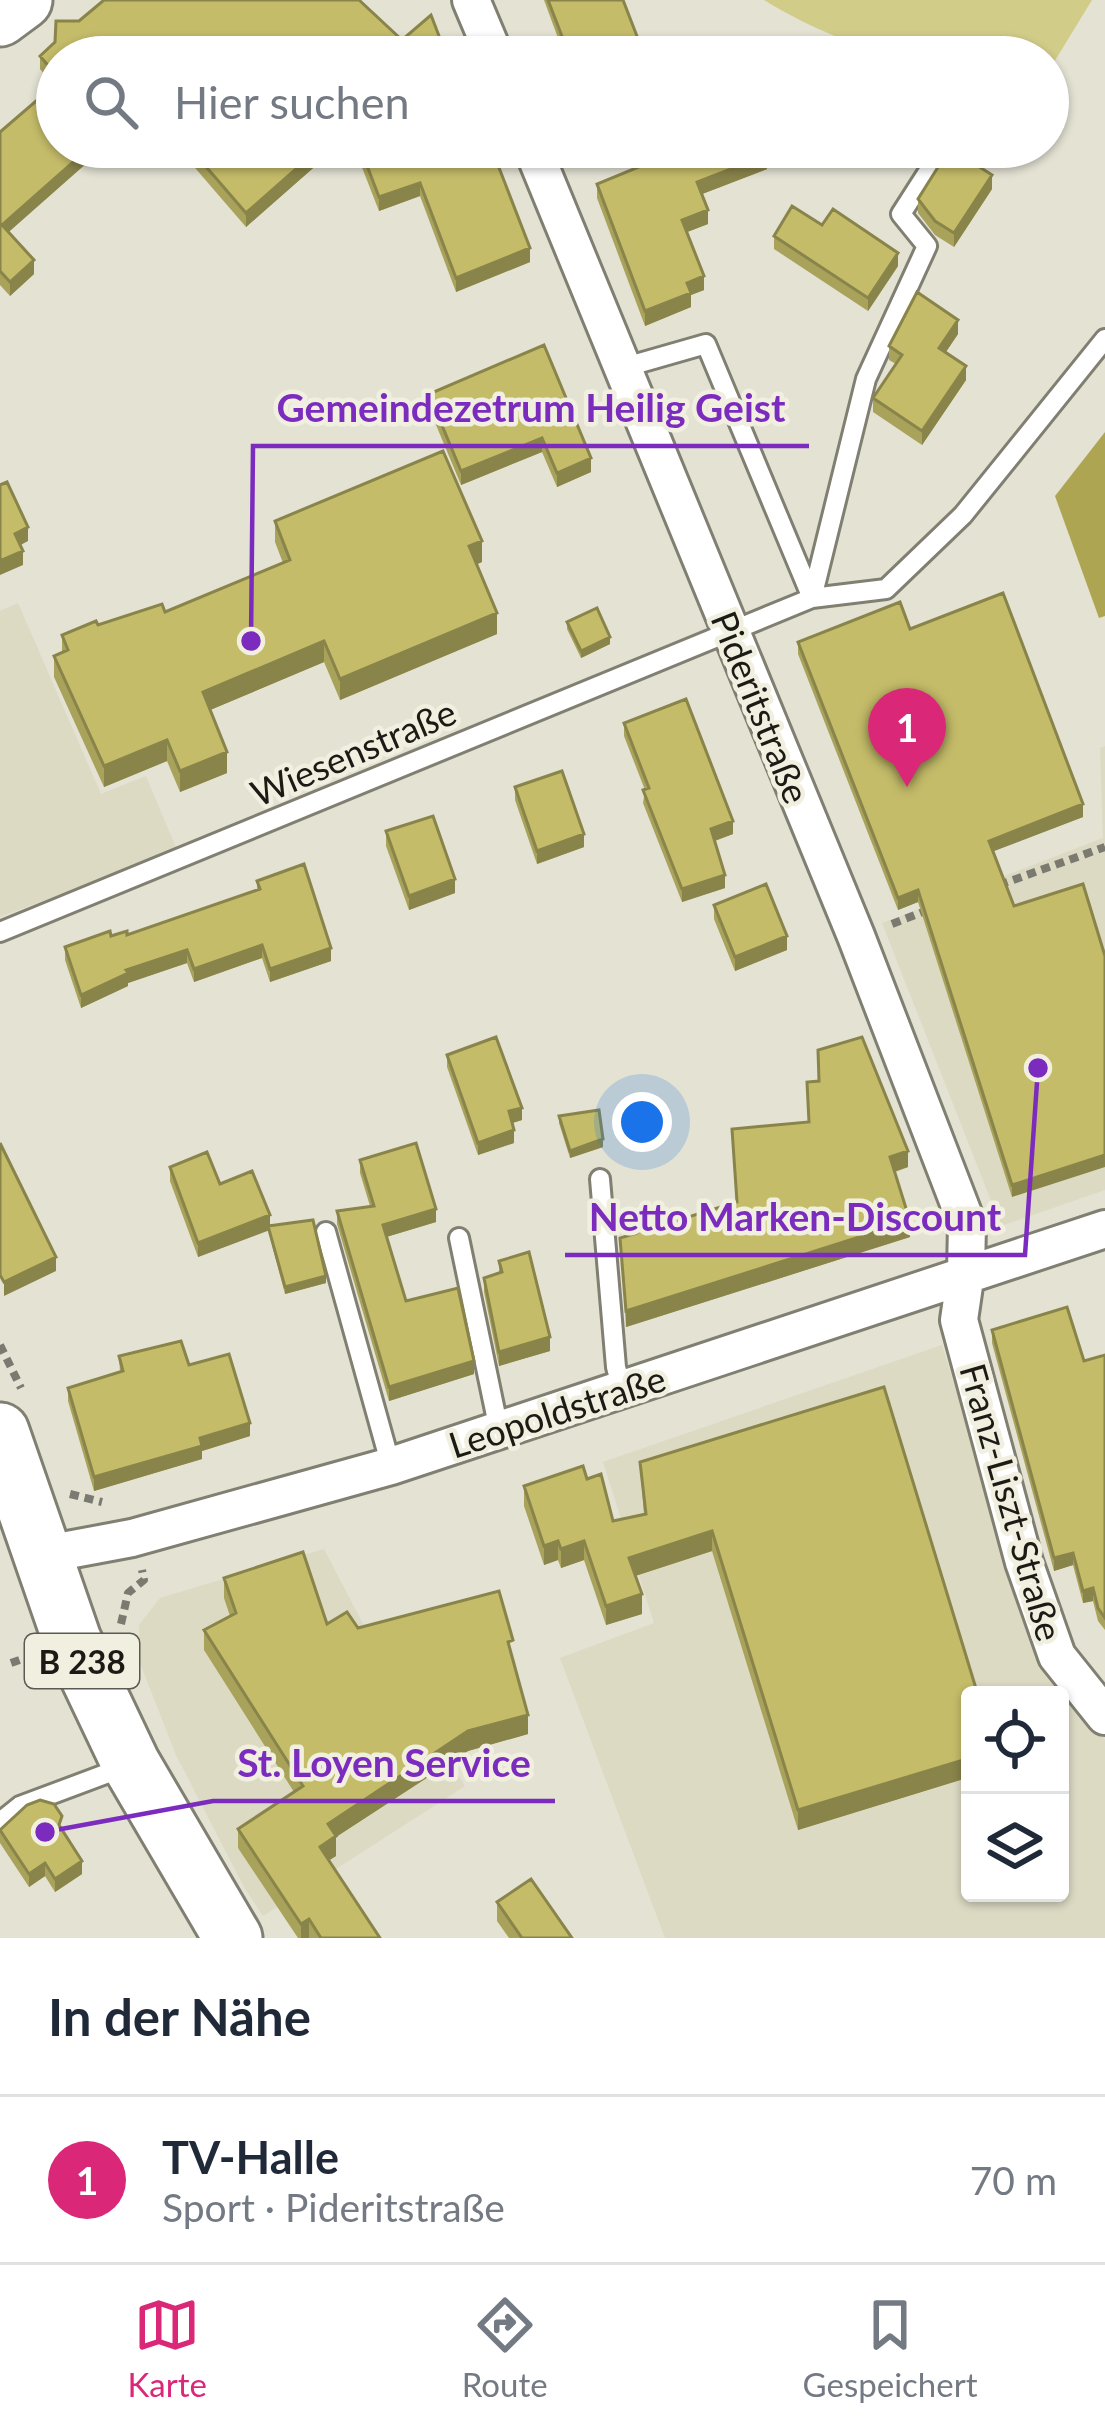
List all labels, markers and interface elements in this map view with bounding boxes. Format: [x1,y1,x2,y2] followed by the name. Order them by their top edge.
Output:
[36,36,1069,168] search box
[78,69,144,135] icon: search
[174,75,410,129] text: Hier suchen
[253,371,809,446] callout: Gemeindezetrum Heilig Geist
[277,384,786,430] text: Gemeindezetrum Heilig Geist
[703,605,819,809] street label: Pideritstraße
[868,688,946,787] pin: 1
[244,689,462,815] street label: Wiesenstraße
[612,1092,672,1152] your location
[565,1180,1025,1255] callout: Netto Marken-Discount
[589,1193,1002,1239] text: Netto Marken-Discount
[443,1355,671,1467] street label: Leopoldstraße
[951,1358,1073,1646] street label: Franz-Liszt-Straße
[25,1634,139,1688] road number: B 238
[961,1686,1069,1902] map controls
[961,1686,1069,1794] button: locate
[213,1726,555,1801] callout: St. Loyen Service
[237,1739,531,1785] text: St. Loyen Service
[961,1794,1069,1902] button: layers
[48,1986,311,2047] text: In der Nähe
[162,2130,339,2184] text: TV-Halle
[76,2157,98,2203] text: 1
[970,2157,1057,2203] text: 70 m
[162,2184,505,2230] text: Sport · Pideritstraße
[127,2292,207,2404] tab: Karte
[462,2292,548,2404] tab: Route
[803,2292,978,2404] tab: Gespeichert

